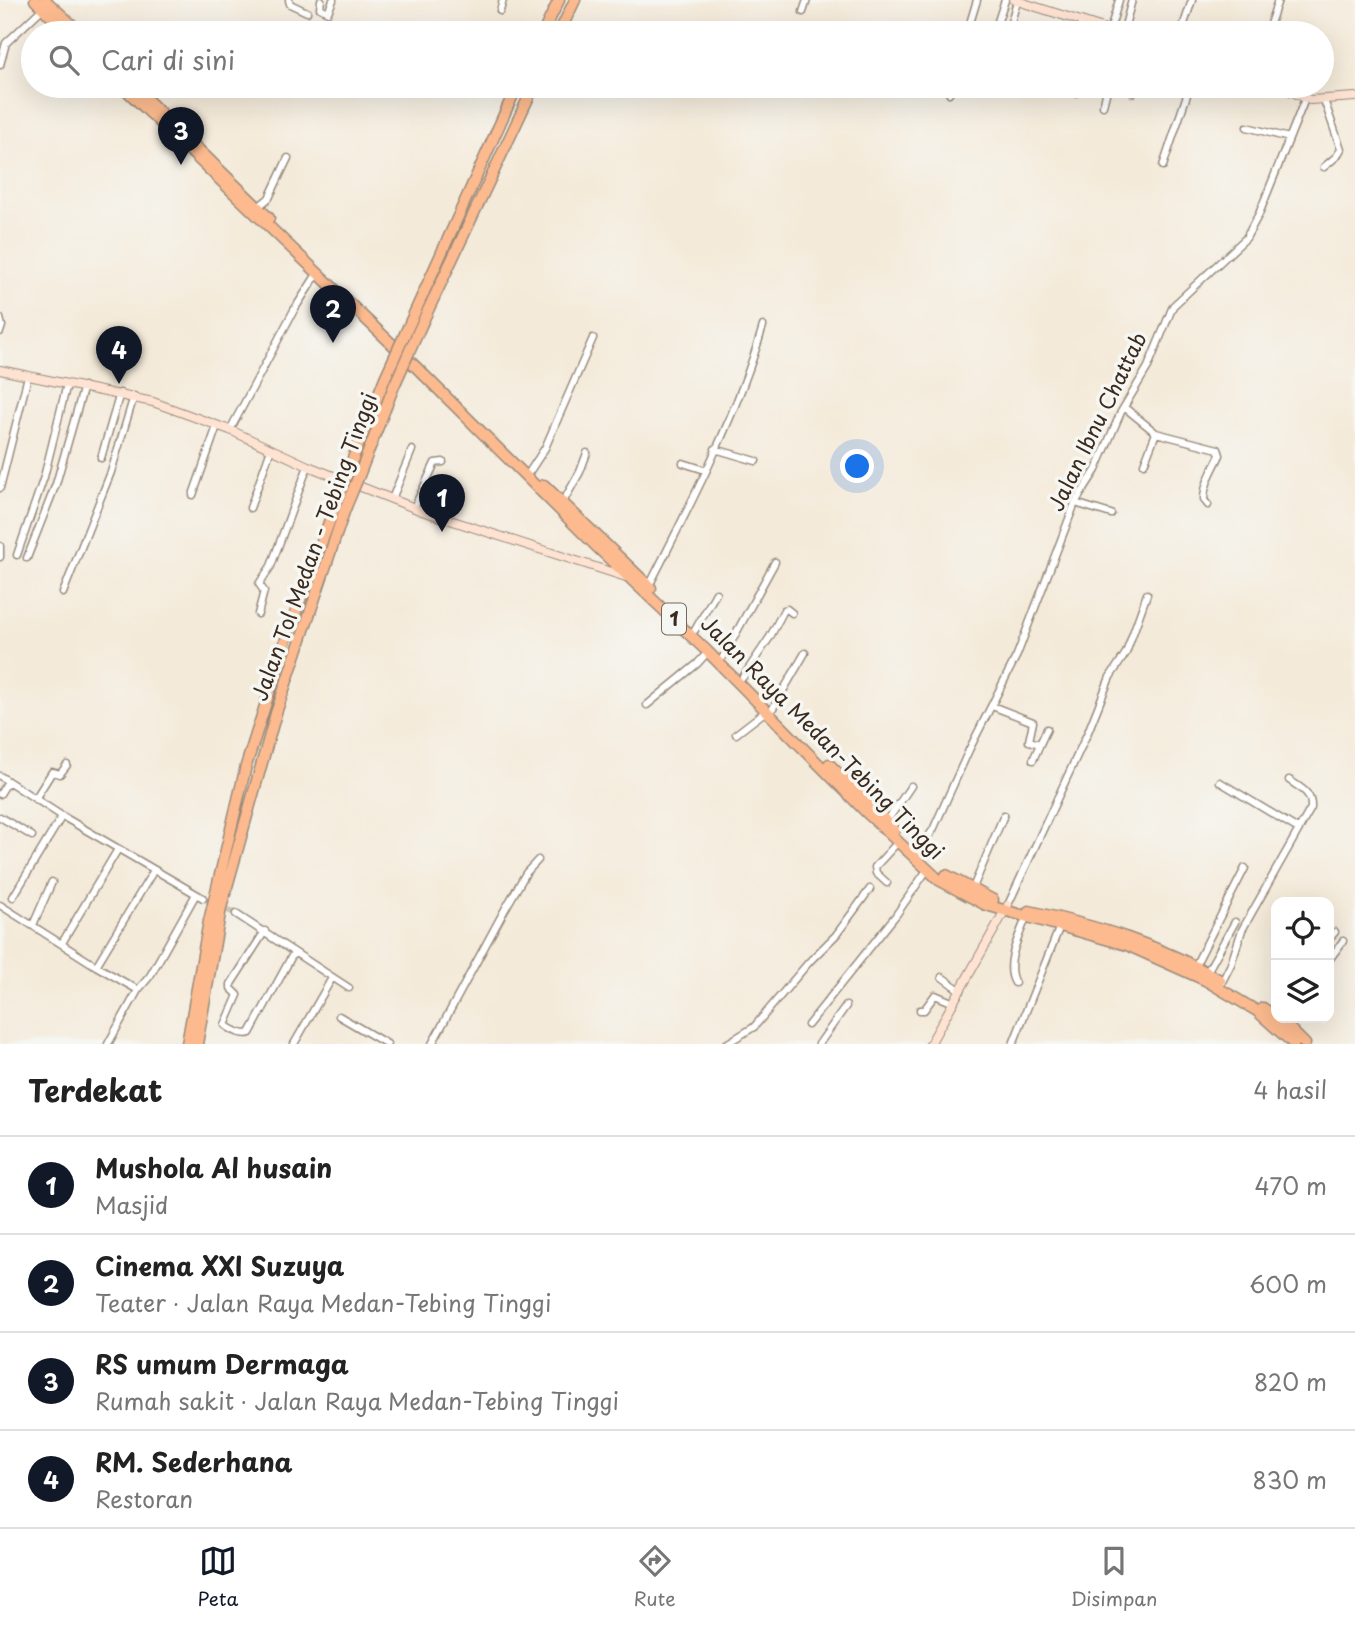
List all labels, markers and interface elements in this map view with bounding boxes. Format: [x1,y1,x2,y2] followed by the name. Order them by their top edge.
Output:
[21,21,1334,98] search box
[101,40,235,79] text: Cari di sini
[45,41,83,79] icon: search
[158,107,204,165] pin: 3
[310,285,356,343] pin: 2
[96,326,142,384] pin: 4
[1039,326,1154,516] street label: Jalan Ibnu Chattab
[242,388,384,705] street label: Jalan Tol Medan - Tebing Tinggi
[840,449,874,483] your location
[419,474,465,532] pin: 1
[662,604,686,634] road number: 1
[694,607,953,866] street label: Jalan Raya Medan-Tebing Tinggi
[1271,897,1334,1023] map controls
[1271,897,1334,960] button: locate
[1271,960,1334,1023] button: layers
[28,1067,163,1112] text: Terdekat
[1253,1072,1327,1107] text: 4 hasil
[95,1148,332,1187] text: Mushola Al husain
[46,1168,57,1203] text: 1
[1254,1168,1327,1203] text: 470 m
[95,1187,169,1222] text: Masjid
[95,1246,344,1285] text: Cinema XXI Suzuya
[43,1266,59,1301] text: 2
[1249,1266,1327,1301] text: 600 m
[95,1285,551,1320] text: Teater · Jalan Raya Medan-Tebing Tinggi
[95,1344,349,1383] text: RS umum Dermaga
[43,1364,59,1399] text: 3
[1254,1364,1327,1399] text: 820 m
[95,1383,619,1418] text: Rumah sakit · Jalan Raya Medan-Tebing Tinggi
[95,1442,293,1481] text: RM. Sederhana
[43,1462,59,1497] text: 4
[1252,1462,1327,1497] text: 830 m
[95,1481,193,1516] text: Restoran
[198,1542,238,1612] tab: Peta
[634,1542,676,1612] tab: Rute
[1071,1542,1157,1612] tab: Disimpan

